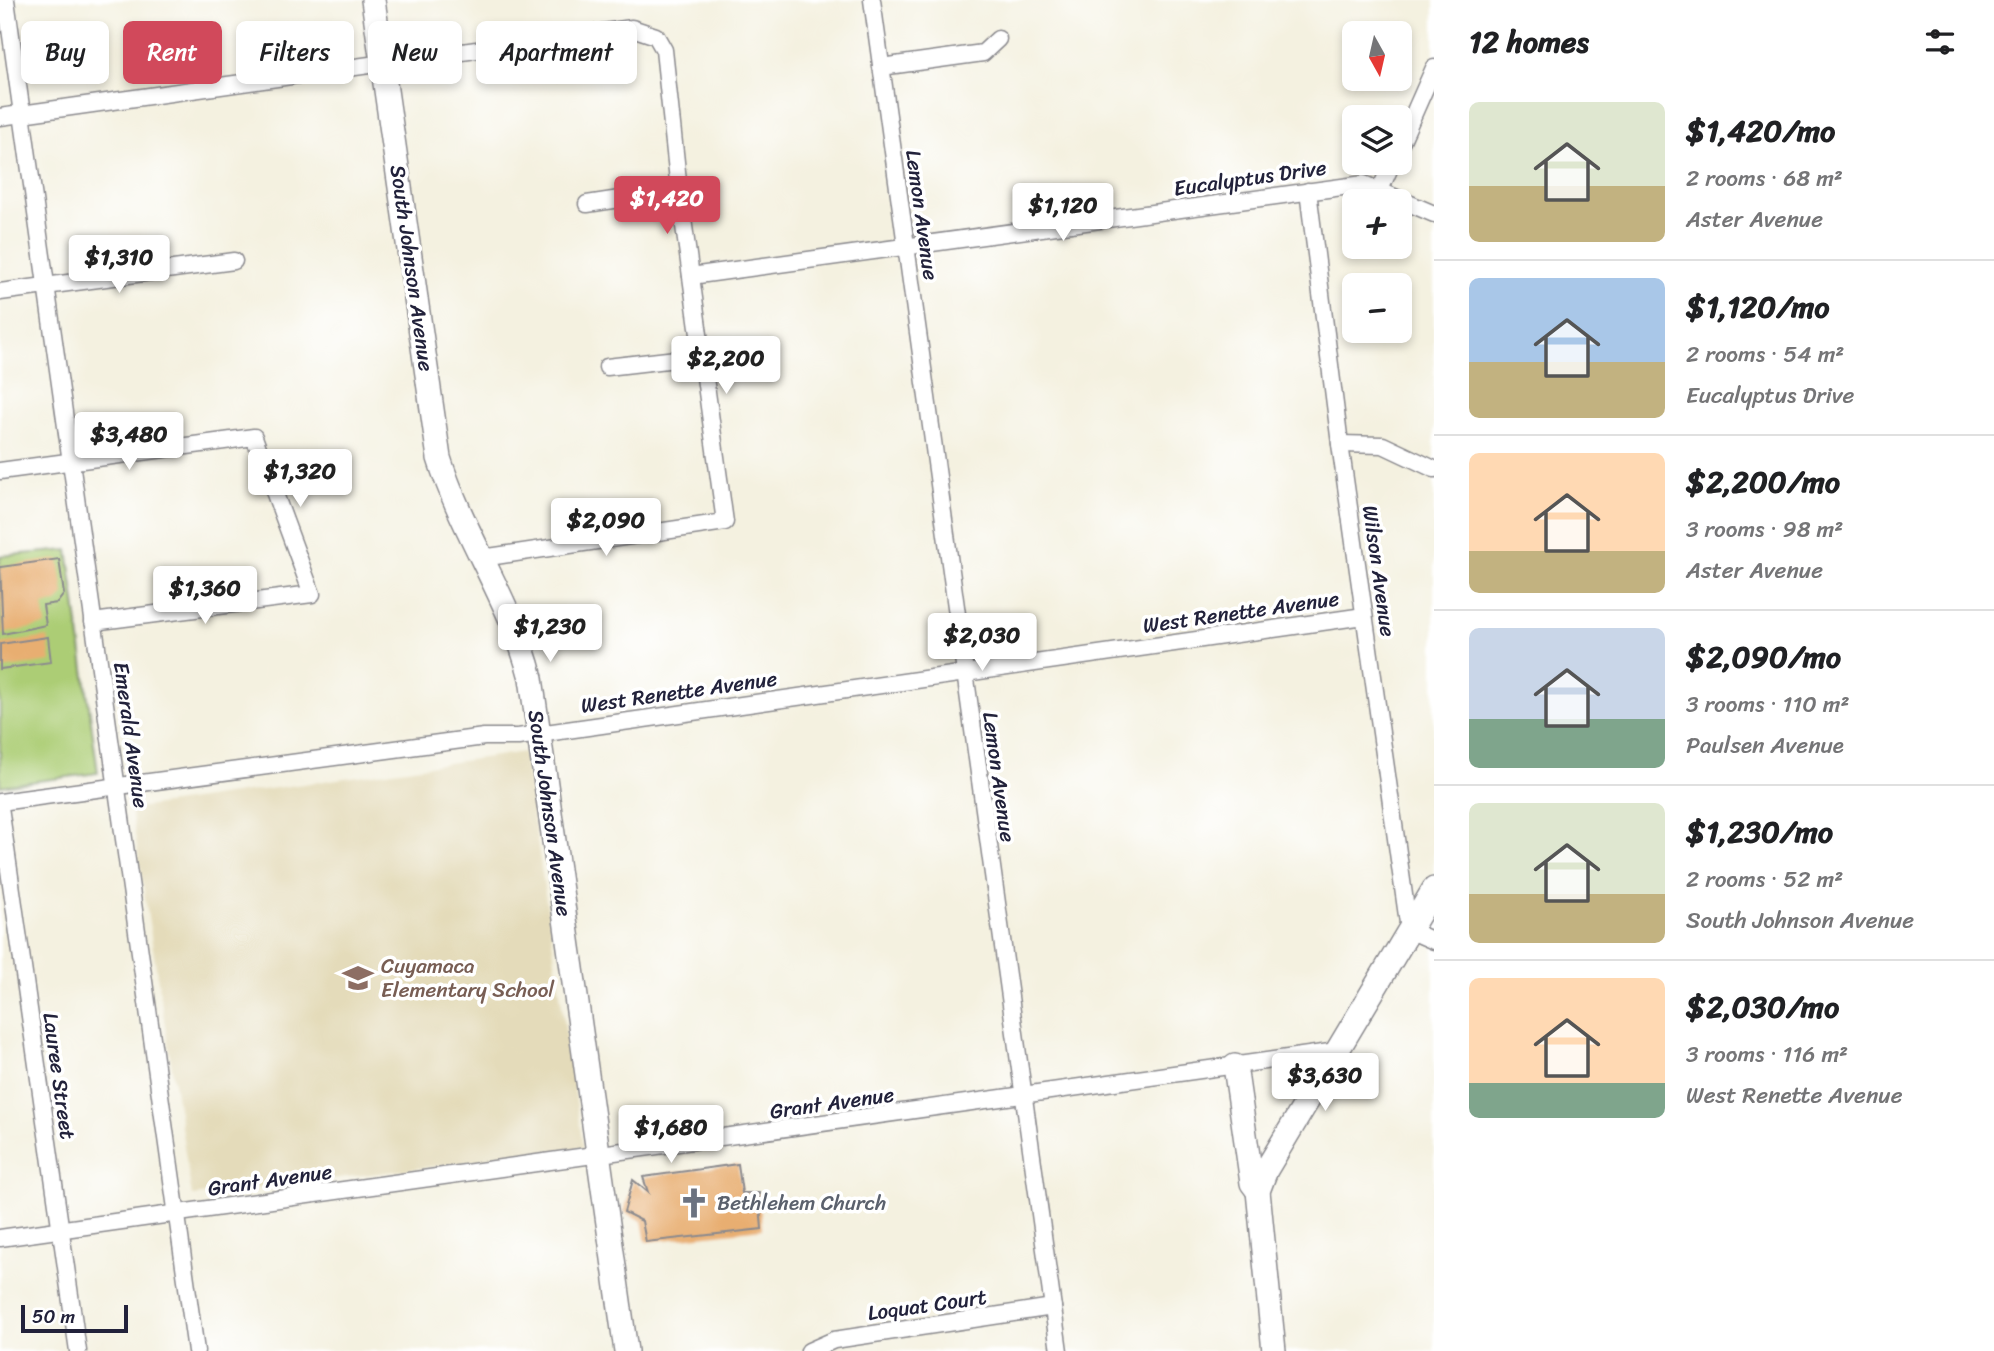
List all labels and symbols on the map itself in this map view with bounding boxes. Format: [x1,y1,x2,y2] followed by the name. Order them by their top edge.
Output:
[1342,21,1412,91] north arrow
[894,147,950,283] street label: Lemon Avenue
[1171,148,1329,208] street label: Eucalyptus Drive
[379,162,445,374] street label: South Johnson Avenue
[610,176,724,236] pin: $1,420
[1006,184,1120,243] pin: $1,120
[62,236,176,295] pin: $1,310
[669,336,783,396] pin: $2,200
[72,412,186,472] pin: $3,480
[243,449,357,509] pin: $1,320
[549,498,663,558] pin: $2,090
[1351,503,1407,639] street label: Wilson Avenue
[148,566,262,626] pin: $1,360
[1140,579,1342,645] street label: West Renette Avenue
[493,604,607,664] pin: $1,230
[925,614,1039,673] pin: $2,030
[102,659,160,811] street label: Emerald Avenue
[578,659,780,725] street label: West Renette Avenue
[517,707,583,919] street label: South Johnson Avenue
[971,709,1027,845] street label: Lemon Avenue
[381,947,555,1009] place label: Cuyamaca Elementary School
[341,961,375,995] school or university icon: Cuyamaca Elementary School
[31,1010,87,1142] street label: Lauree Street
[1268,1054,1382,1113] pin: $3,630
[767,1075,897,1131] street label: Grant Avenue
[614,1106,728,1165] pin: $1,680
[205,1152,335,1208] street label: Grant Avenue
[717,1184,886,1222] place label: Bethlehem Church
[677,1186,711,1220] church icon: Bethlehem Church
[865,1278,989,1332] street label: Loquat Court
[21,1302,128,1334] scale bar

